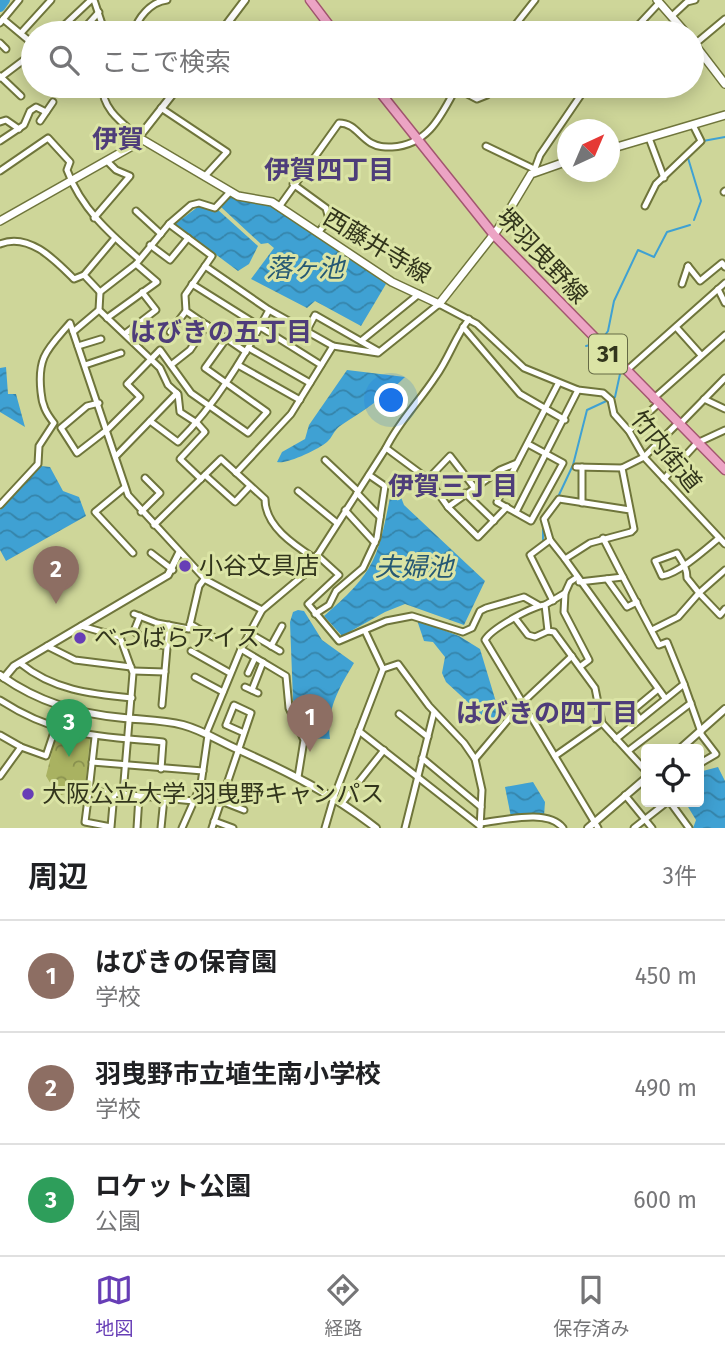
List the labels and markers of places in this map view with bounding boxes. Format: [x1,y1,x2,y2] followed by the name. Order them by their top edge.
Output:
[33,546,79,604] pin: 2
[199,552,319,580] place label: 小谷文具店
[177,558,193,574] marker: 小谷文具店
[94,624,260,652] place label: べつばらアイス
[72,630,88,646] marker: べつばらアイス
[287,694,333,752] pin: 1
[46,699,92,757] pin: 3
[42,780,384,808] place label: 大阪公立大学 羽曳野キャンパス
[20,786,36,802] marker: 大阪公立大学 羽曳野キャンパス

